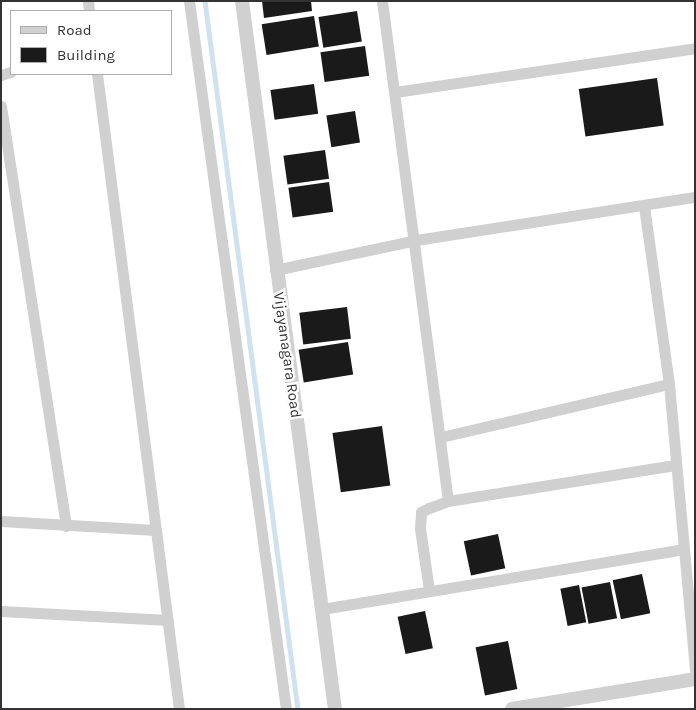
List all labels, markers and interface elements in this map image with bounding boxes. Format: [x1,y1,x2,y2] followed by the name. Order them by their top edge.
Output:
[10,10,172,75] legend
[57,21,92,39] text: Road
[57,46,115,64] text: Building
[269,291,305,419] street label: Vijayanagara Road

